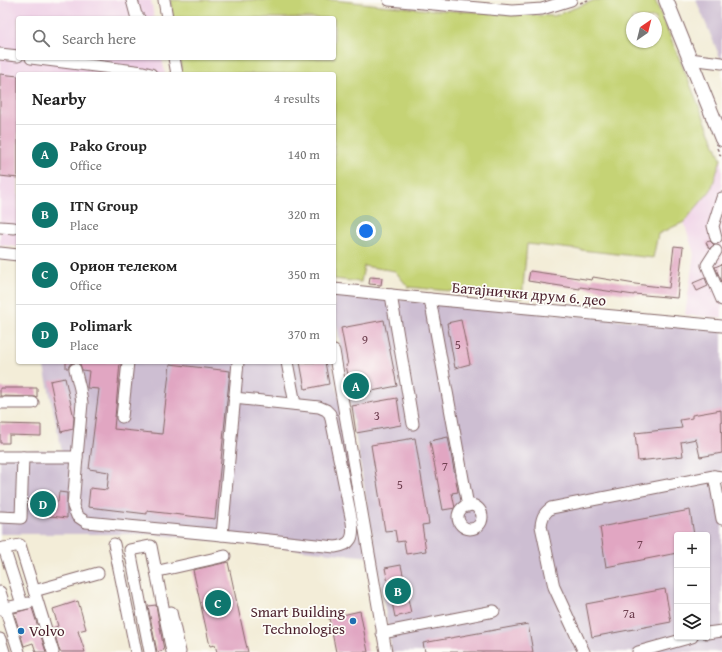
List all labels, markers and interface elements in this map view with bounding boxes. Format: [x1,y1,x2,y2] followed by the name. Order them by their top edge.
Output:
[626,12,662,48] north arrow
[16,16,336,60] search box
[30,27,52,49] icon: search
[62,28,136,49] text: Search here
[32,86,86,111] text: Nearby
[274,89,320,108] text: 4 results
[70,135,147,156] text: Pako Group
[41,145,49,164] text: A
[288,145,320,164] text: 140 m
[70,156,102,175] text: Office
[70,195,138,216] text: ITN Group
[41,205,49,224] text: B
[288,205,320,224] text: 320 m
[70,216,99,235] text: Place
[356,221,376,241] your location
[70,255,177,276] text: Орион телеком
[41,265,49,284] text: C
[288,265,320,284] text: 350 m
[70,276,102,295] text: Office
[451,276,607,311] street label: Батајнички друм 6. део
[70,315,132,336] text: Polimark
[41,325,49,344] text: D
[288,325,320,344] text: 370 m
[362,330,368,349] house number: 9
[455,335,461,354] house number: 5
[70,336,99,355] text: Place
[343,371,369,401] pin: A
[374,406,380,425] house number: 3
[442,457,448,476] house number: 7
[397,475,403,494] house number: 5
[30,489,56,519] pin: D
[674,532,710,640] map controls
[674,532,710,568] button: +
[637,535,643,554] house number: 7
[674,568,710,604] button: −
[385,576,411,606] pin: B
[205,588,231,618] pin: C
[250,601,346,639] place label: Smart Building Technologies
[623,604,636,623] house number: 7a
[674,604,710,640] button: layers
[348,616,358,626] marker: Smart Building Technologies
[29,620,65,641] place label: Volvo
[16,626,26,636] marker: Volvo

